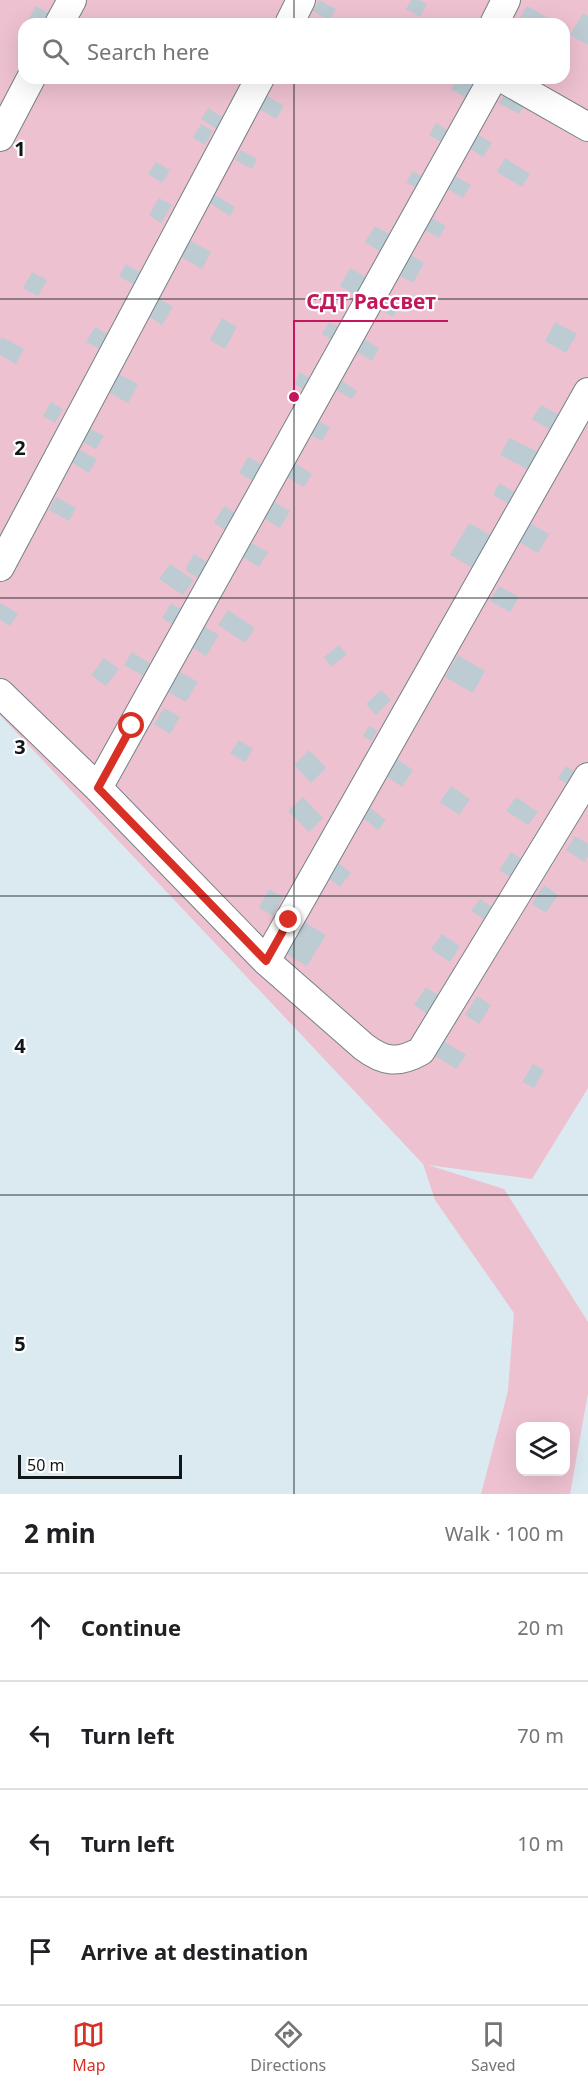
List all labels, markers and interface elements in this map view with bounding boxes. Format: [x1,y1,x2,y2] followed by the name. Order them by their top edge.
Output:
[18,18,570,84] search box
[39,35,72,68] icon: search
[87,36,209,66] text: Search here
[14,135,26,162] text: 1
[294,282,448,321] callout: СДТ Рассвет
[306,287,436,315] text: СДТ Рассвет
[14,434,26,461] text: 2
[118,712,144,738] route start
[14,733,26,760] text: 3
[275,906,301,932] route end
[14,1032,26,1059] text: 4
[14,1330,26,1357] text: 5
[516,1422,570,1476] map controls
[516,1422,570,1476] button: layers
[18,1452,182,1480] scale bar
[27,1454,64,1476] text: 50 m
[24,1515,96,1551] text: 2 min
[445,1520,564,1547] text: Walk · 100 m
[24,1611,57,1644] icon: ahead
[81,1612,181,1642] text: Continue
[517,1614,564,1641] text: 20 m
[24,1719,57,1752] icon: left
[81,1720,175,1750] text: Turn left
[517,1722,564,1749] text: 70 m
[24,1827,57,1860] icon: left
[81,1828,175,1858] text: Turn left
[517,1830,564,1857] text: 10 m
[24,1935,57,1968] icon: arrive
[81,1936,308,1966] text: Arrive at destination
[72,2018,106,2076] tab: Map
[250,2018,326,2076] tab: Directions
[471,2018,516,2076] tab: Saved

